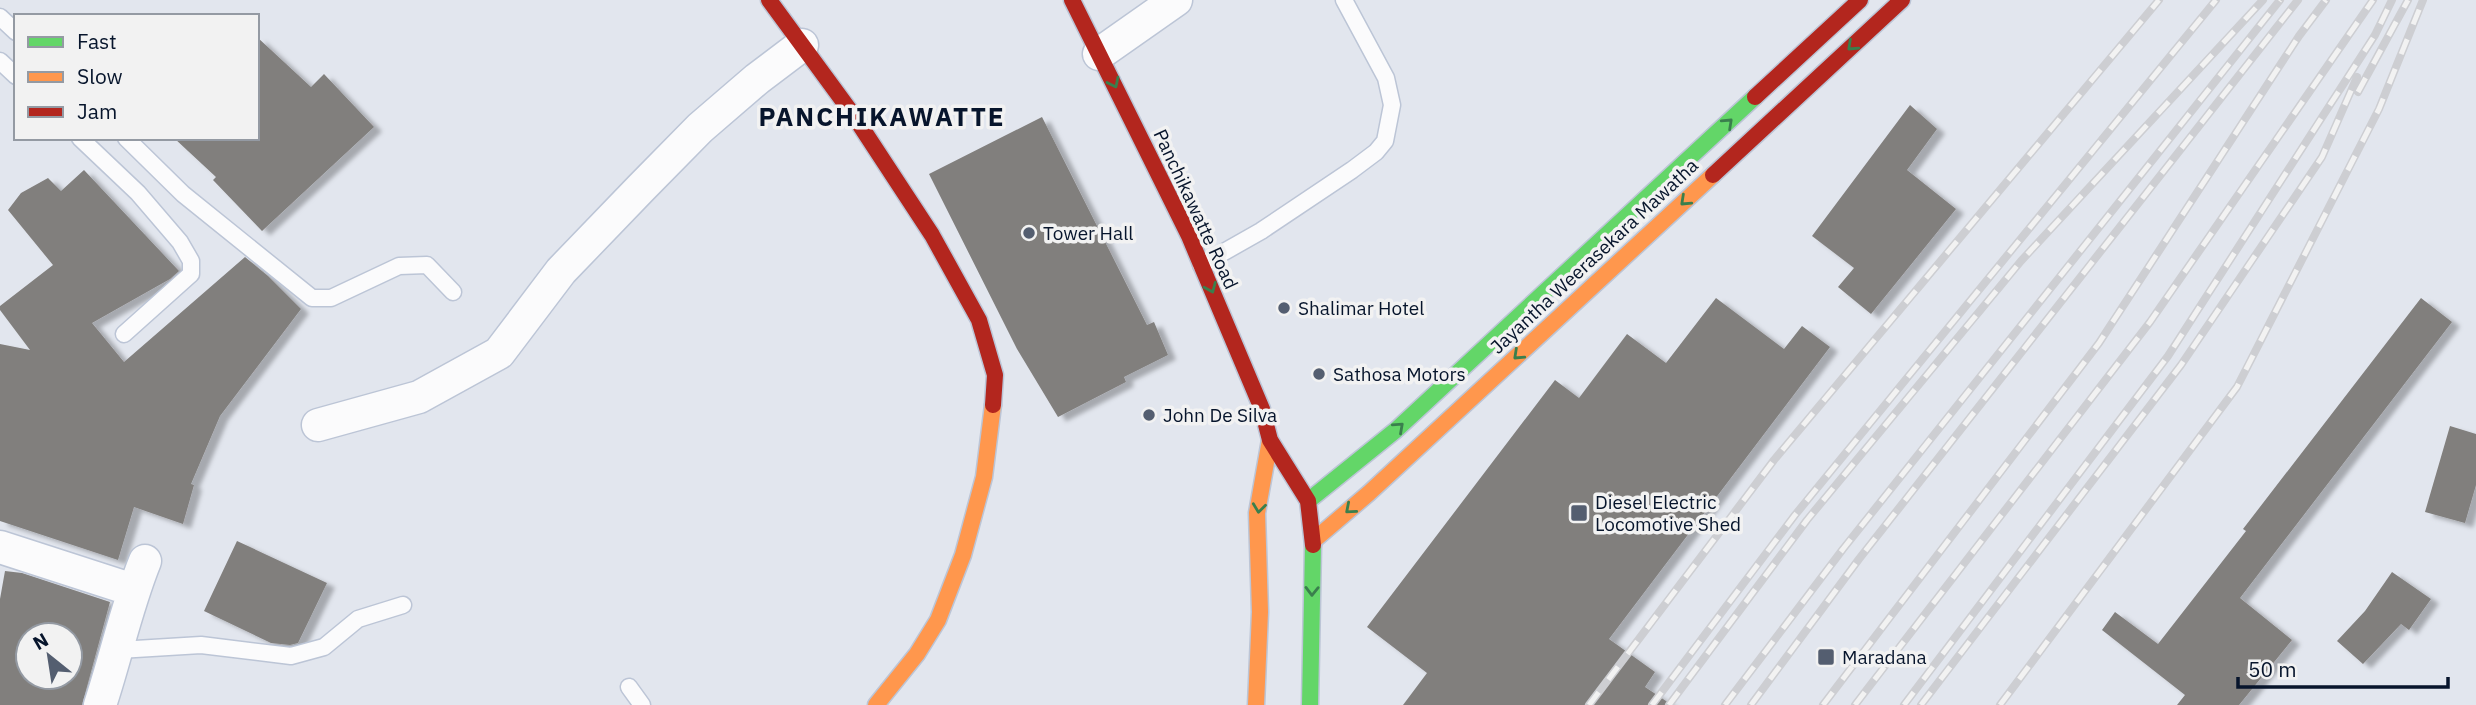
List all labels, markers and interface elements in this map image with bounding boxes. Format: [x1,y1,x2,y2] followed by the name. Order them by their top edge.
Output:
[14,14,259,140] legend
[77,27,117,55] text: Fast
[1847,38,1860,51] one-way arrow
[77,62,123,90] text: Slow
[1105,76,1119,88] one-way arrow
[77,97,117,125] text: Jam
[758,99,1006,133] district label: PANCHIKAWATTE
[1720,119,1733,132] one-way arrow
[1148,125,1244,293] street label: Panchikawatte Road
[1485,153,1703,359] street label: Jayantha Weerasekara Mawatha
[1680,192,1693,205] one-way arrow
[1043,221,1133,245] place label: Tower Hall
[1021,225,1037,241] marker: Tower Hall
[1203,281,1217,294] one-way arrow
[1298,296,1424,320] place label: Shalimar Hotel
[1276,300,1292,316] marker: Shalimar Hotel
[1513,347,1526,359] one-way arrow
[1333,362,1466,386] place label: Sathosa Motors
[1311,366,1327,382] marker: Sathosa Motors
[1163,403,1277,427] place label: John De Silva
[1141,407,1157,423] marker: John De Silva
[1391,423,1404,435] one-way arrow
[1595,490,1741,536] place label: Diesel Electric Locomotive Shed
[1345,501,1358,513] one-way arrow
[1251,502,1266,513] one-way arrow
[1569,503,1589,523] marker: Diesel Electric Locomotive Shed
[1304,587,1320,597] one-way arrow
[14,621,84,691] north arrow
[29,627,52,655] text: N
[1842,645,1927,669] place label: Maradana
[2238,646,2448,690] scale bar
[1816,647,1836,667] marker: Maradana
[2248,655,2297,683] text: 50 m

